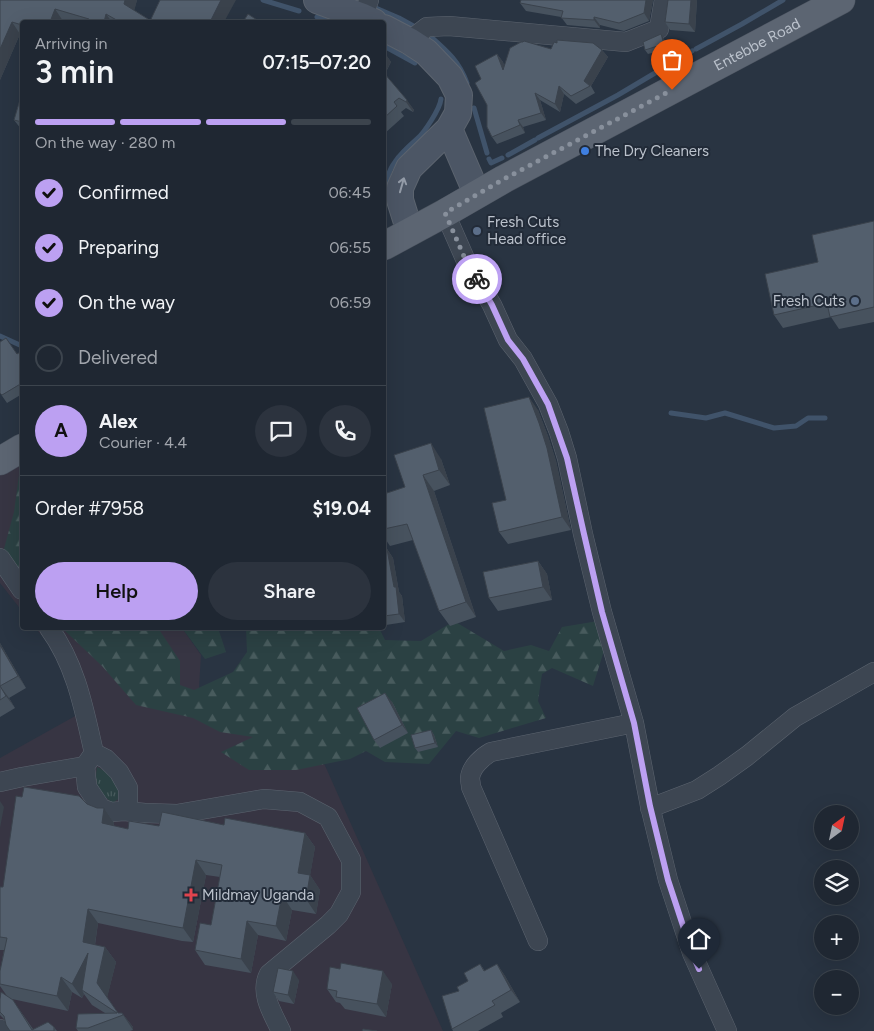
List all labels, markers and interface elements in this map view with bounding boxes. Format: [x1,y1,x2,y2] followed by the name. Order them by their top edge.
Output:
[711,14,803,75] street label: Entebbe Road
[35,34,107,53] text: Arriving in
[651,39,693,90] pin
[658,46,686,74] icon: bag
[262,51,371,74] text: 07:15–07:20
[35,53,114,91] text: 3 min
[35,133,175,152] text: On the way · 280 m
[595,142,709,160] place label: The Dry Cleaners
[579,145,591,157] marker: The Dry Cleaners
[398,177,408,193] one-way arrow
[35,179,63,207] icon: check
[78,181,169,204] text: Confirmed
[329,183,371,202] text: 06:45
[487,213,566,248] place label: Fresh Cuts Head office
[471,225,483,237] marker: Fresh Cuts Head office
[35,234,63,262] icon: check
[78,236,159,259] text: Preparing
[329,238,371,257] text: 06:55
[452,254,502,304] courier
[463,265,491,293] icon: bike
[35,289,63,317] icon: check
[78,291,175,314] text: On the way
[773,292,845,310] place label: Fresh Cuts
[329,293,371,312] text: 06:59
[849,295,861,307] marker: Fresh Cuts
[78,346,158,369] text: Delivered
[255,405,307,457] button: chat
[319,405,371,457] button: phone
[99,410,138,433] text: Alex
[54,419,68,442] text: A
[99,433,187,452] text: Courier · 4.4
[35,497,144,520] text: Order #7958
[312,497,371,520] text: $19.04
[35,562,198,620] button: Help
[208,562,371,620] button: Share
[814,805,859,850] north arrow
[814,805,859,1015] map controls
[814,860,859,905] button: layers
[202,886,314,904] place label: Mildmay Uganda
[184,888,198,902] marker: Mildmay Uganda
[814,915,859,960] button: +
[678,918,720,969] pin
[685,925,713,953] icon: home
[814,970,859,1015] button: −

